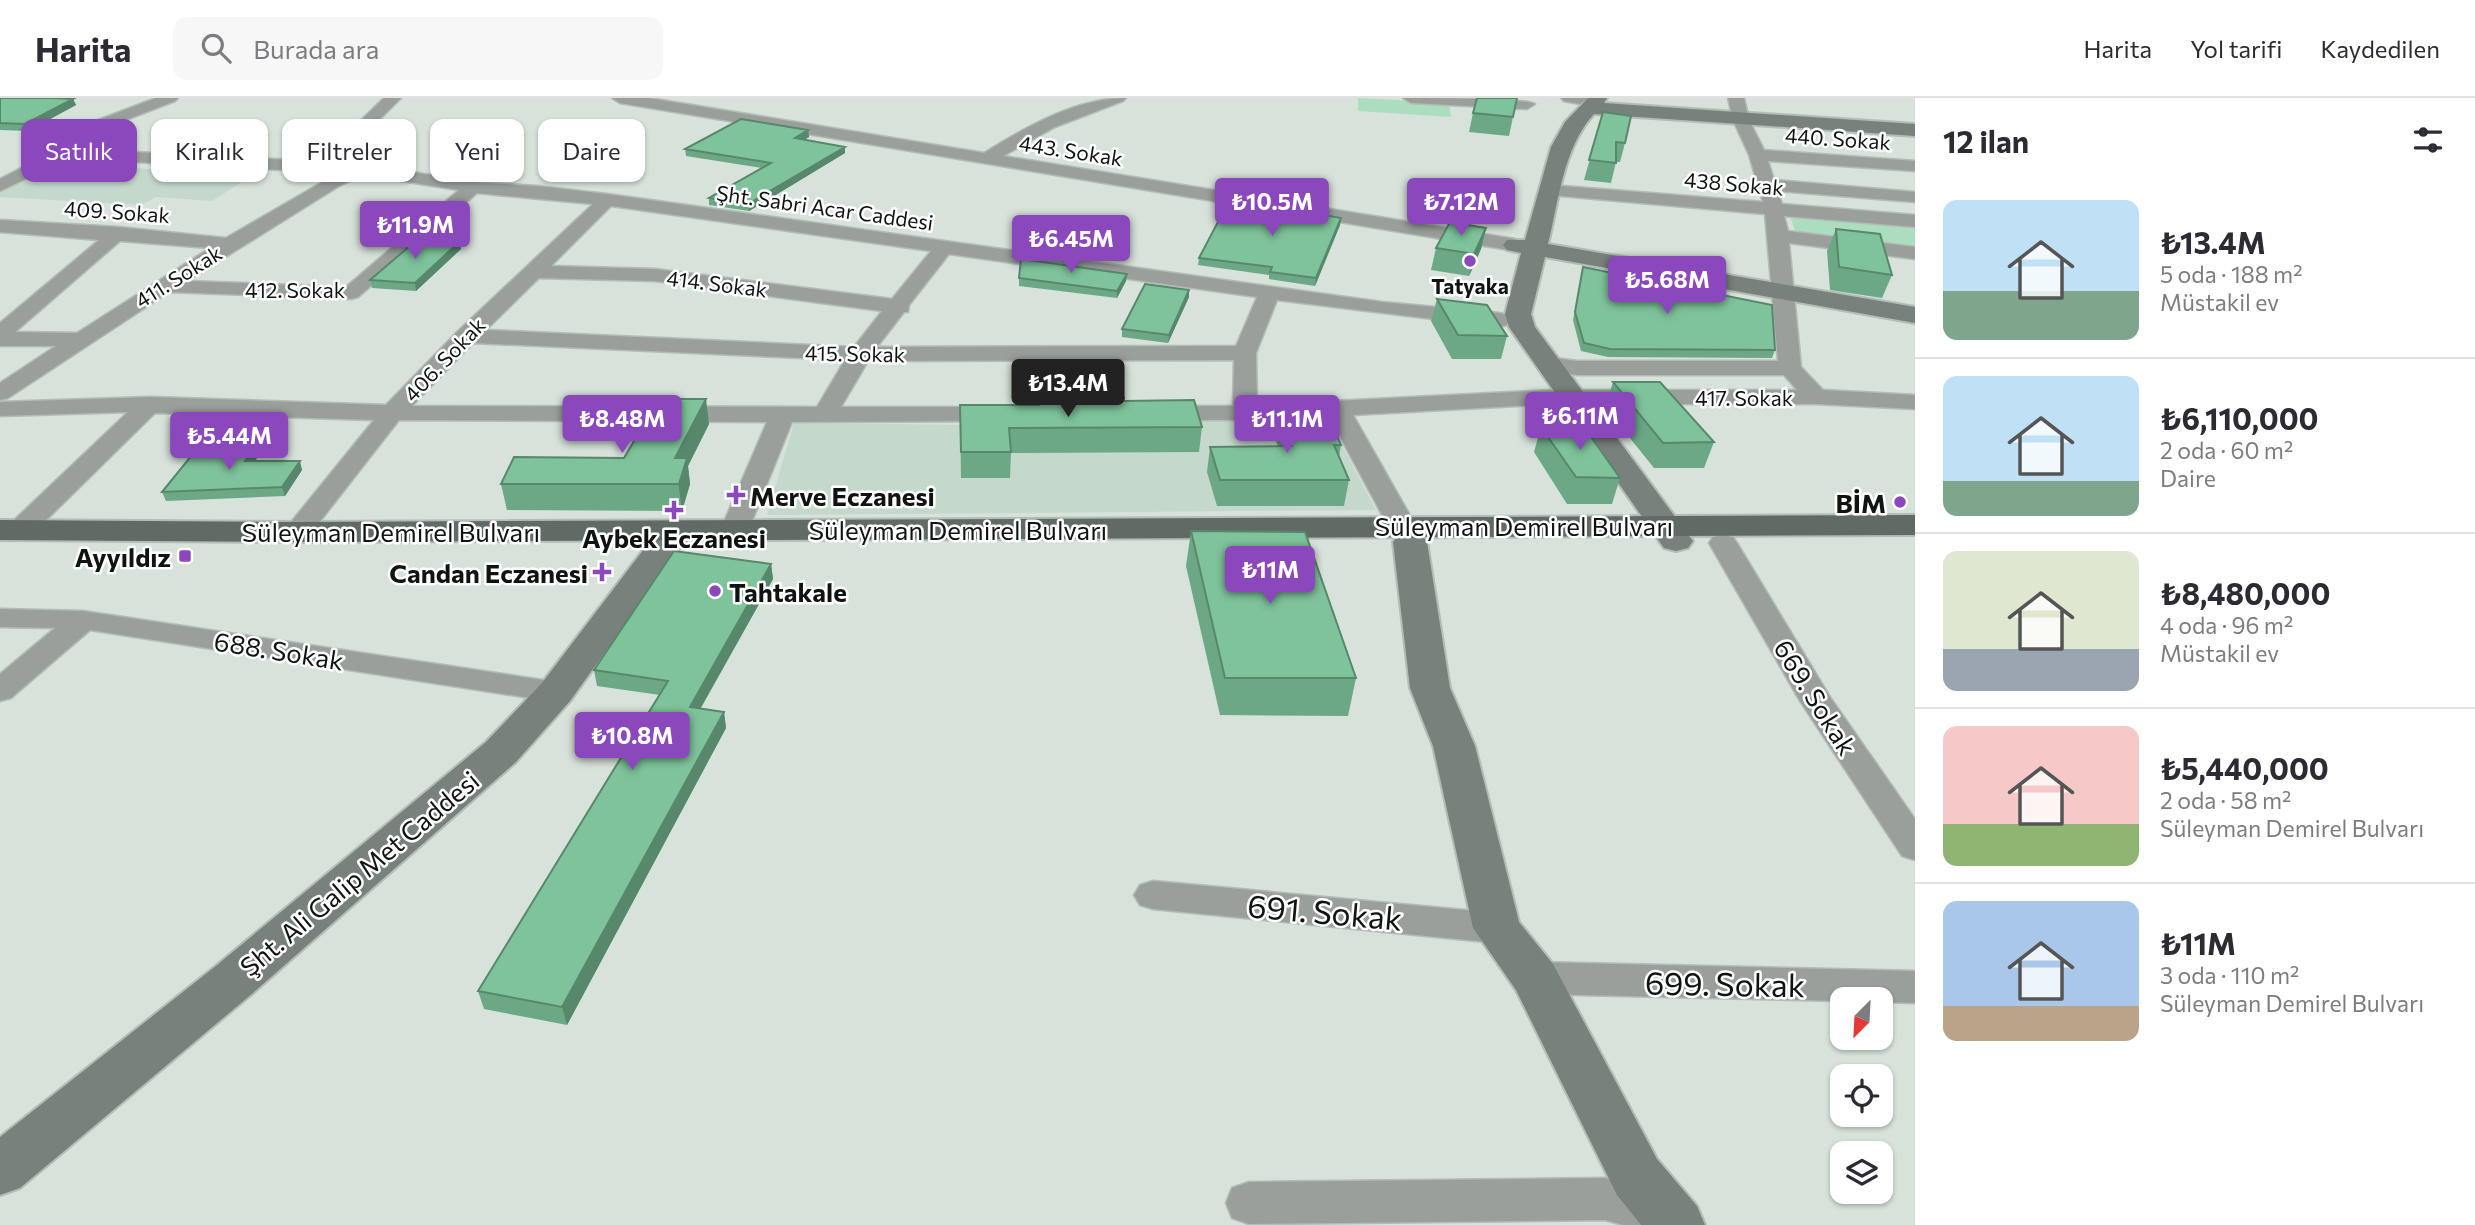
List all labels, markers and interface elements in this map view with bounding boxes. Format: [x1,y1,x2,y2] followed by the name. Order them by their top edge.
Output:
[173,17,663,80] search box
[35,28,131,69] text: Harita
[197,29,235,67] icon: search
[253,33,379,64] text: Burada ara
[2083,34,2152,63] text: Harita
[2190,34,2282,63] text: Yol tarifi
[2320,34,2440,63] text: Kaydedilen
[21,119,137,182] chip: Satılık
[151,119,268,182] chip: Kiralık
[282,119,416,182] chip: Filtreler
[430,119,524,182] chip: Yeni
[538,119,645,182] chip: Daire
[2409,121,2447,159] icon: filters
[1784,122,1892,154] street label: 440. Sokak
[1943,122,2029,159] text: 12 ilan
[1017,129,1125,171] street label: 443. Sokak
[1683,166,1785,200] street label: 438 Sokak
[1215,178,1329,238] pin: ₺10.5M
[1404,178,1518,238] pin: ₺7.12M
[715,179,935,235] street label: Şht. Sabri Acar Caddesi
[1231,187,1313,215] text: ₺10.5M
[1423,187,1499,215] text: ₺7.12M
[63,195,171,227] street label: 409. Sokak
[358,202,472,261] pin: ₺11.9M
[376,210,454,238] text: ₺11.9M
[1014,216,1128,275] pin: ₺6.45M
[2160,223,2266,260] text: ₺13.4M
[1028,224,1114,252] text: ₺6.45M
[1999,228,2083,312] icon: home
[130,240,226,312] street label: 411. Sokak
[1462,253,1478,269] marker: Tatyaka
[1610,256,1724,316] pin: ₺5.68M
[2160,260,2302,288] text: 5 oda · 188 m²
[665,264,769,302] street label: 414. Sokak
[1624,265,1710,293] text: ₺5.68M
[1431,273,1509,298] place label: Tatyaka
[245,277,345,302] street label: 412. Sokak
[2160,288,2279,316] text: Müstakil ev
[398,312,490,406] street label: 406. Sokak
[805,340,905,366] street label: 415. Sokak
[1011,360,1125,419] pin: ₺13.4M
[1028,368,1108,396] text: ₺13.4M
[1695,385,1793,410] street label: 417. Sokak
[1523,392,1637,452] pin: ₺6.11M
[565,396,679,455] pin: ₺8.48M
[1230,396,1344,455] pin: ₺11.1M
[2160,399,2319,436] text: ₺6,110,000
[1541,401,1619,429] text: ₺6.11M
[579,404,665,432] text: ₺8.48M
[1250,404,1324,432] text: ₺11.1M
[1999,404,2083,488] icon: home
[172,412,286,472] pin: ₺5.44M
[186,421,272,449] text: ₺5.44M
[2160,436,2293,464] text: 2 oda · 60 m²
[2160,464,2216,492] text: Daire
[750,480,935,511] place label: Merve Eczanesi
[728,487,744,503] marker: Merve Eczanesi
[1836,487,1886,518] place label: BİM
[1892,494,1908,510] marker: BİM
[666,502,682,518] marker: Aybek Eczanesi
[1375,510,1673,541] street label: Süleyman Demirel Bulvarı
[809,514,1107,545] street label: Süleyman Demirel Bulvarı
[242,516,540,547] street label: Süleyman Demirel Bulvarı
[582,522,766,553] place label: Aybek Eczanesi
[75,541,171,572] place label: Ayyıldız
[1229,546,1311,606] pin: ₺11M
[177,548,193,564] marker: Ayyıldız
[1241,555,1299,583] text: ₺11M
[389,557,588,588] place label: Candan Eczanesi
[594,564,610,580] marker: Candan Eczanesi
[2160,574,2330,611] text: ₺8,480,000
[729,576,847,607] place label: Tahtakale
[1999,579,2083,663] icon: home
[707,583,723,599] marker: Tahtakale
[2160,611,2293,639] text: 4 oda · 96 m²
[212,624,346,676] street label: 688. Sokak
[1768,634,1864,760] street label: 669. Sokak
[2160,639,2279,667] text: Müstakil ev
[575,712,689,772] pin: ₺10.8M
[591,721,673,749] text: ₺10.8M
[2160,749,2329,786] text: ₺5,440,000
[1999,754,2083,838] icon: home
[233,764,485,982] street label: Şht. Ali Galip Met Caddesi
[2160,786,2291,814] text: 2 oda · 58 m²
[2160,814,2424,842] text: Süleyman Demirel Bulvarı
[1246,884,1404,938] street label: 691. Sokak
[2160,924,2236,961] text: ₺11M
[1999,929,2083,1013] icon: home
[2160,961,2299,989] text: 3 oda · 110 m²
[1645,962,1805,1004] street label: 699. Sokak
[1830,987,1894,1050] north arrow
[1830,987,1893,1204] map controls
[2160,989,2424,1017] text: Süleyman Demirel Bulvarı
[1830,1064,1893,1127] button: locate
[1830,1141,1893,1204] button: layers

